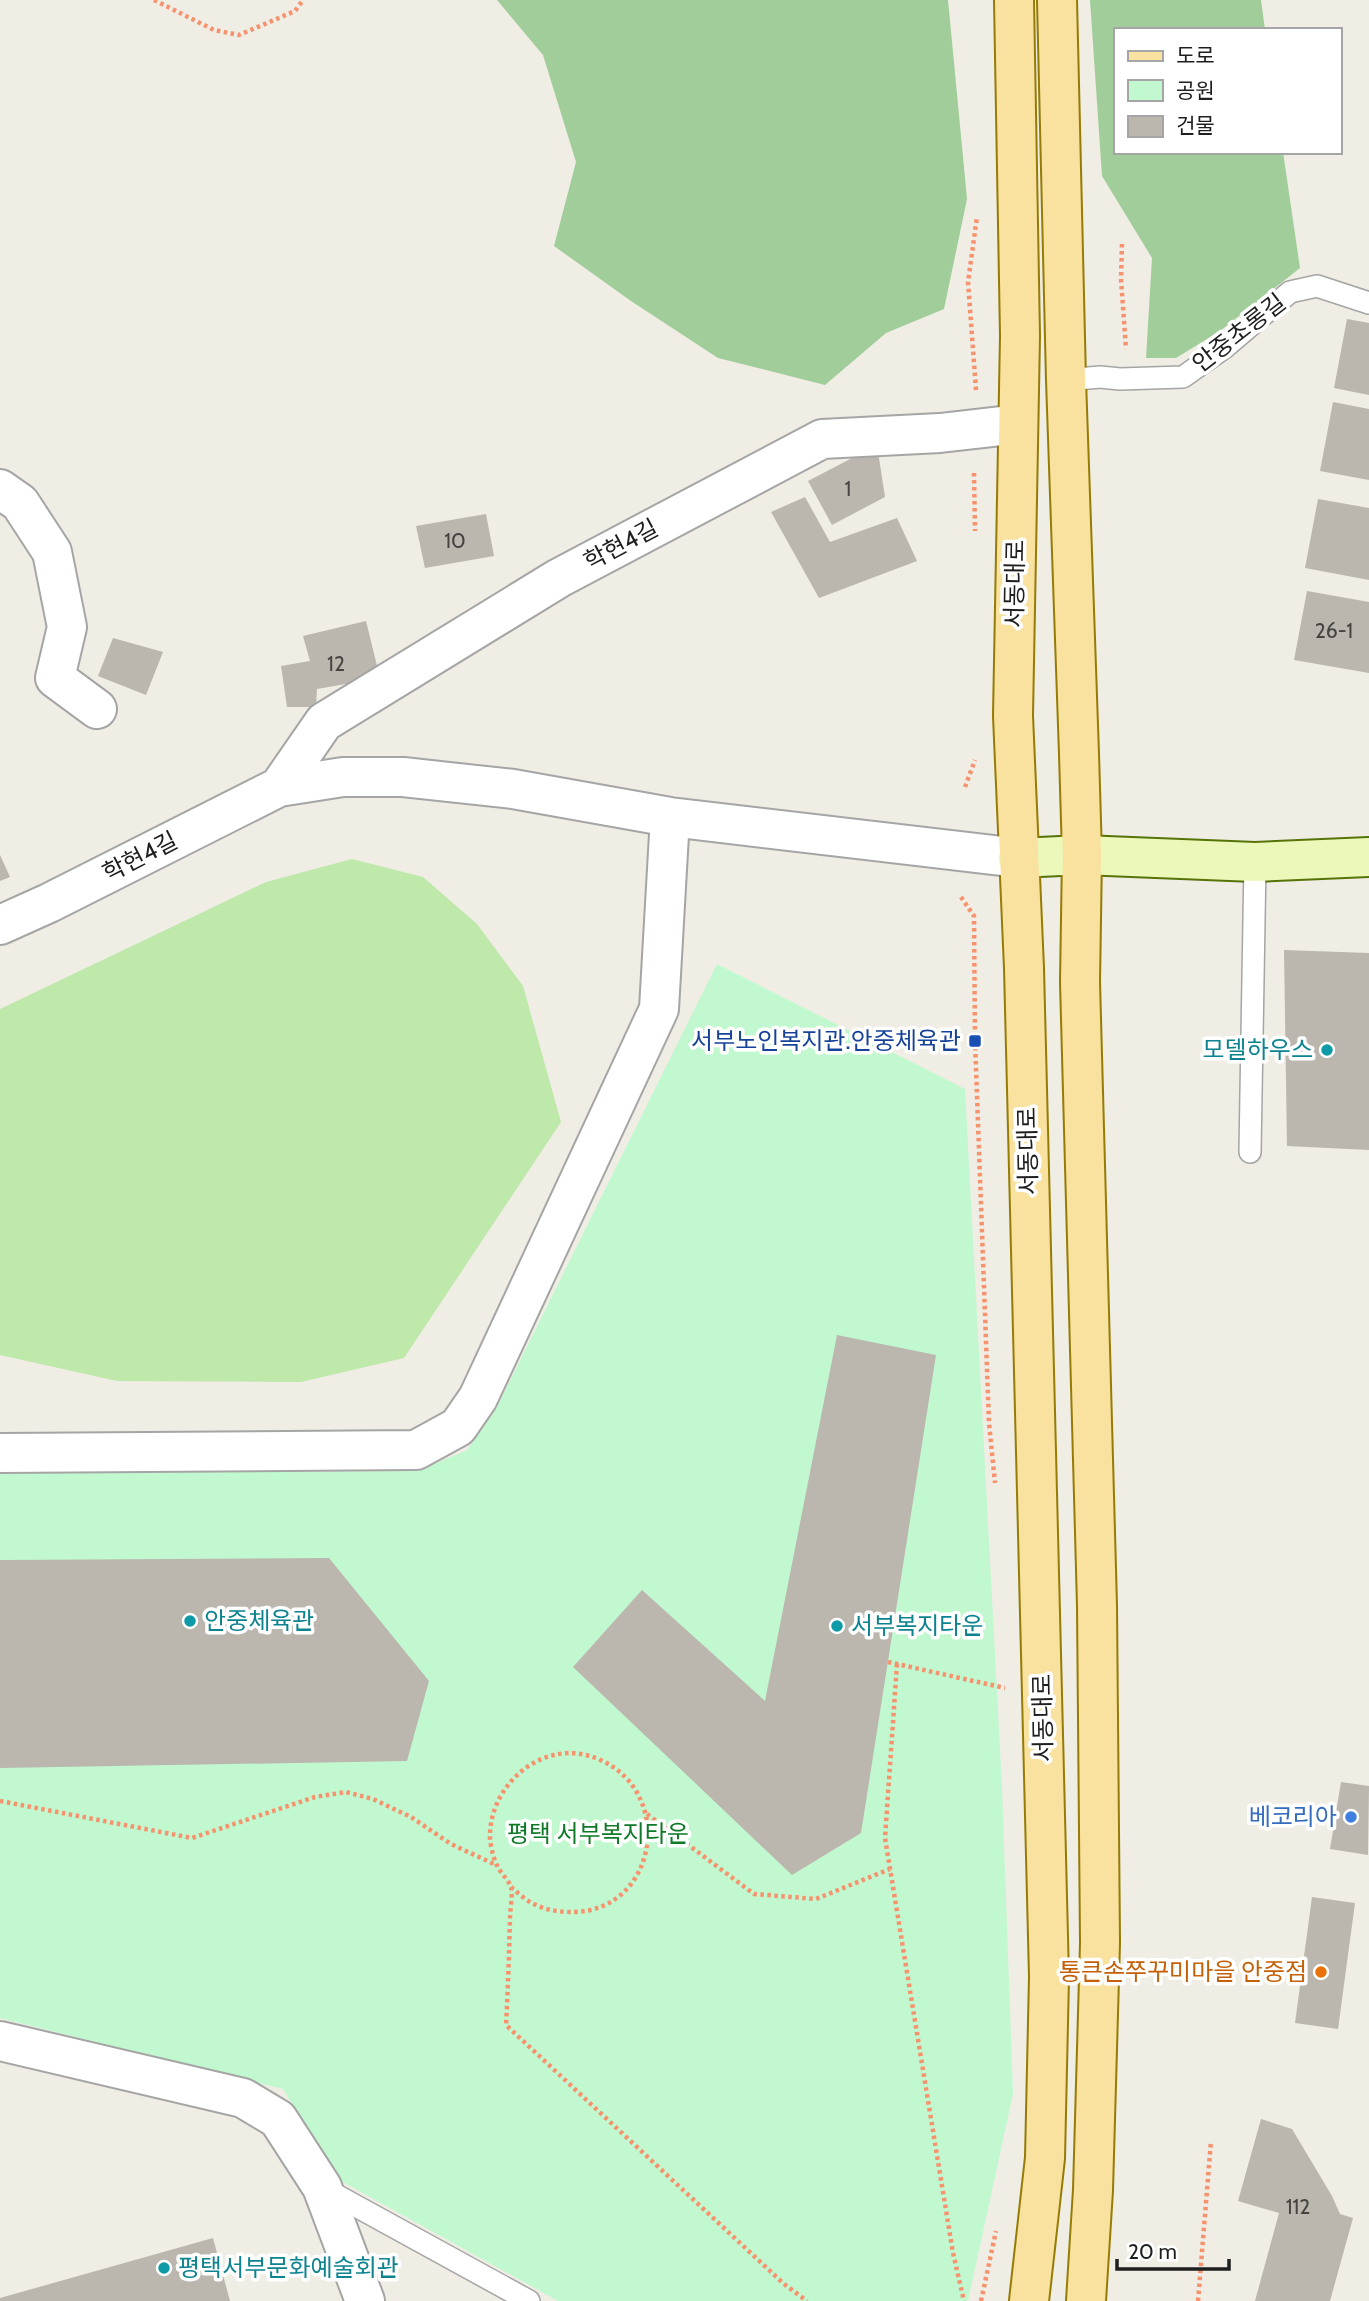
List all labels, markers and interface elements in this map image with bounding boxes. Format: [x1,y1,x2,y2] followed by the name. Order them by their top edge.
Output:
[1114,28,1341,154] legend
[1176,43,1215,68] text: 도로
[1176,78,1215,103] text: 공원
[1176,113,1215,138] text: 건물
[1186,287,1291,378] street label: 안중초롱길
[845,476,851,501] house number: 1
[579,513,663,576] street label: 학현4길
[444,528,466,553] house number: 10
[999,540,1030,628] street label: 서동대로
[1315,618,1353,643] house number: 26-1
[327,651,345,676] house number: 12
[97,825,182,888] street label: 학현4길
[691,1026,961,1055] place label: 서부노인복지관.안중체육관
[967,1033,983,1049] marker: 서부노인복지관.안중체육관
[1203,1035,1313,1064] place label: 모델하우스
[1319,1042,1335,1058] marker: 모델하우스
[1012,1107,1043,1195] street label: 서동대로
[204,1606,314,1635] place label: 안중체육관
[851,1611,983,1640] place label: 서부복지타운
[182,1613,198,1629] marker: 안중체육관
[829,1618,845,1634] marker: 서부복지타운
[1027,1674,1058,1762] street label: 서동대로
[1249,1802,1337,1831] place label: 베코리아
[1343,1809,1359,1825] marker: 베코리아
[507,1819,689,1848] park label: 평택 서부복지타운
[1059,1957,1307,1986] place label: 통큰손쭈꾸미마을 안중점
[1313,1964,1329,1980] marker: 통큰손쭈꾸미마을 안중점
[1286,2194,1310,2219] house number: 112
[1117,2228,1229,2272] scale bar
[1128,2239,1177,2264] text: 20 m
[178,2253,399,2282] place label: 평택서부문화예술회관
[156,2260,172,2276] marker: 평택서부문화예술회관

